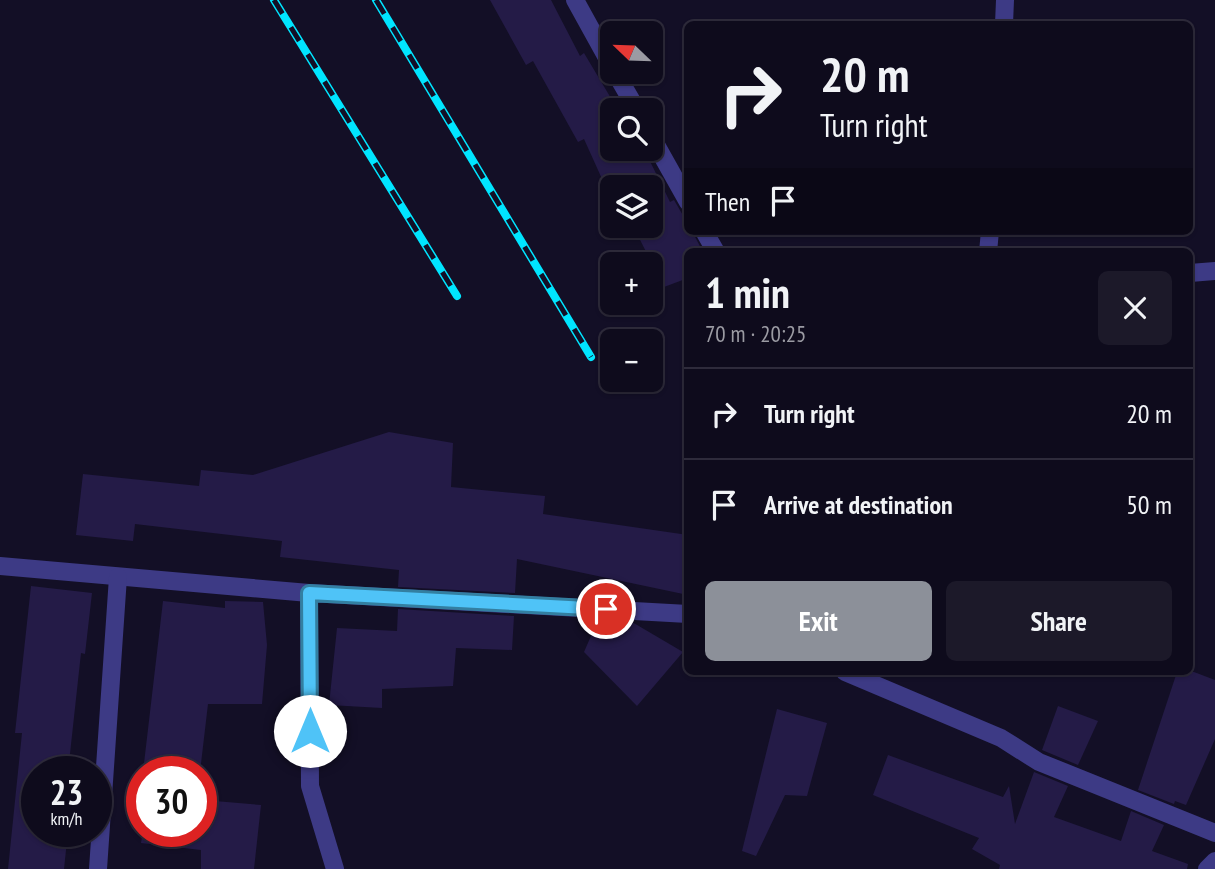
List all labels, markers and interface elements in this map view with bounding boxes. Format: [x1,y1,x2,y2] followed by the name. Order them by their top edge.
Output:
[600,21,663,84] north arrow
[600,21,663,392] map controls
[820,42,909,106] text: 20 m
[705,49,796,140] icon: right
[600,98,663,161] button: search
[820,104,928,146] text: Turn right
[600,175,663,238] button: layers
[764,182,802,220] icon: arrive
[705,185,750,218] text: Then
[600,252,663,315] button: +
[705,265,790,320] text: 1 min
[1098,271,1172,345] button: close
[705,319,806,348] text: 70 m · 20:25
[600,329,663,392] button: −
[705,395,743,433] icon: right
[764,397,855,430] text: Turn right
[1126,397,1172,430] text: 20 m
[705,486,743,524] icon: arrive
[764,488,953,521] text: Arrive at destination
[1126,488,1172,521] text: 50 m
[576,579,636,639] pin
[705,581,932,661] button: Exit
[946,581,1172,661] button: Share
[587,590,625,628] icon: arrive
[273,694,347,768] position arrow
[126,756,217,847] speed limit sign: 30
[50,769,83,815] text: 23
[51,807,82,830] text: km/h

